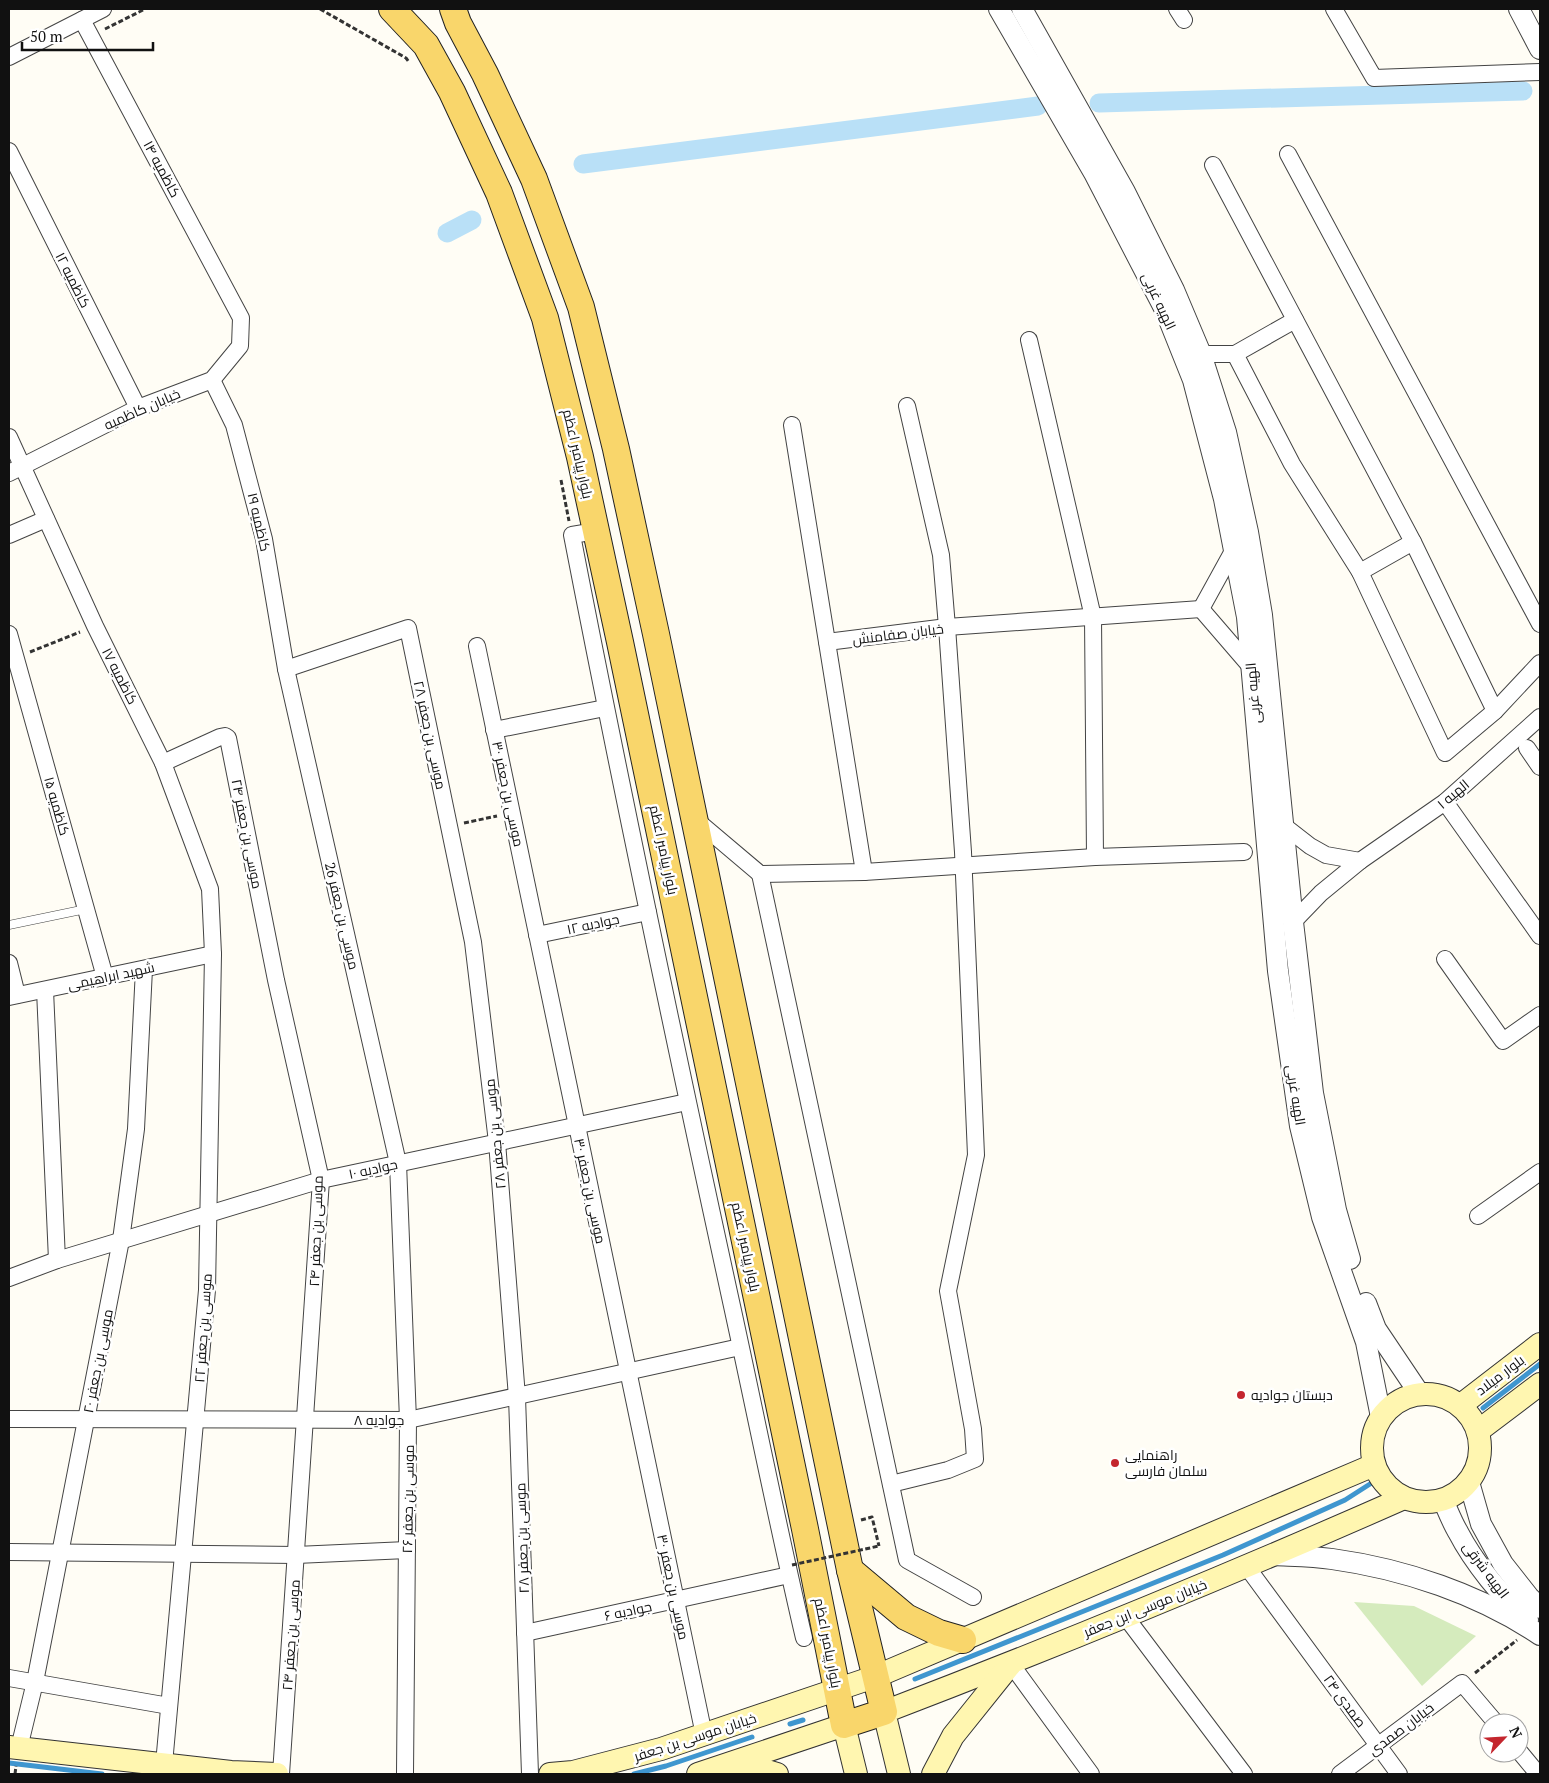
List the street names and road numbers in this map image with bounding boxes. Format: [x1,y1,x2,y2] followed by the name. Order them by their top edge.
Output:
[140,137,185,201] street label: کاظمیه ۱۴
[51,249,96,311] street label: کاظمیه ۱۲
[1138,269,1181,332] street label: الهیه غربی
[101,383,183,434] street label: خیابان کاظمیه
[558,407,598,501] street label: بلوار پیامبر اعظم
[243,491,275,553] street label: کاظمیه ۱۹
[851,618,945,649] street label: خیابان صفامنش
[98,644,143,707] street label: کاظمیه ۱۷
[1240,662,1265,724] street label: الهیه غربی
[410,679,451,791] street label: موسی بن جعفر ۲۸
[488,739,529,848] street label: موسی بن جعفر ۳۰
[40,774,75,837] street label: کاظمیه ۱۵
[1432,775,1473,813] street label: الهیه ۱
[228,777,267,890] street label: موسی بن جعفر ۲۴
[645,803,683,897] street label: بلوار پیامبر اعظم
[321,860,364,971] street label: موسی بن جعفر 26
[565,909,621,938] street label: جوادیه ۱۲
[66,957,156,994] street label: شهید ابراهیمی
[1282,1063,1311,1127] street label: الهیه غربی
[479,1078,510,1190] street label: موسی بن جعفر ۲۸
[570,1136,611,1245] street label: موسی بن جعفر ۳۰
[347,1154,399,1183] street label: جوادیه ۱۰
[304,1175,327,1287] street label: موسی بن جعفر ۲۴
[727,1200,765,1294] street label: بلوار پیامبر اعظم
[189,1273,216,1383] street label: موسی بن جعفر ۲۲
[78,1307,117,1414] street label: موسی بن جعفر ۲۰
[1472,1350,1528,1399] street label: بلوار میلاد
[354,1410,404,1429] street label: جوادیه ۸
[397,1444,418,1553] street label: موسی بن جعفر ۲۶
[510,1482,533,1594] street label: موسی بن جعفر ۲۸
[653,1532,694,1641] street label: موسی بن جعفر ۳۰
[1459,1538,1514,1602] street label: الهیه شرقی
[1079,1574,1209,1641] street label: خیابان موسی ابن جعفر
[277,1579,304,1691] street label: موسی بن جعفر ۲۴
[602,1596,654,1625] street label: جوادیه ۶
[809,1596,847,1690] street label: بلوار پیامبر اعظم
[1320,1670,1371,1731] street label: صمدی ۲۴
[1364,1698,1437,1760] street label: خیابان صمدی
[630,1708,759,1766] street label: خیابان موسی بن جعفر

